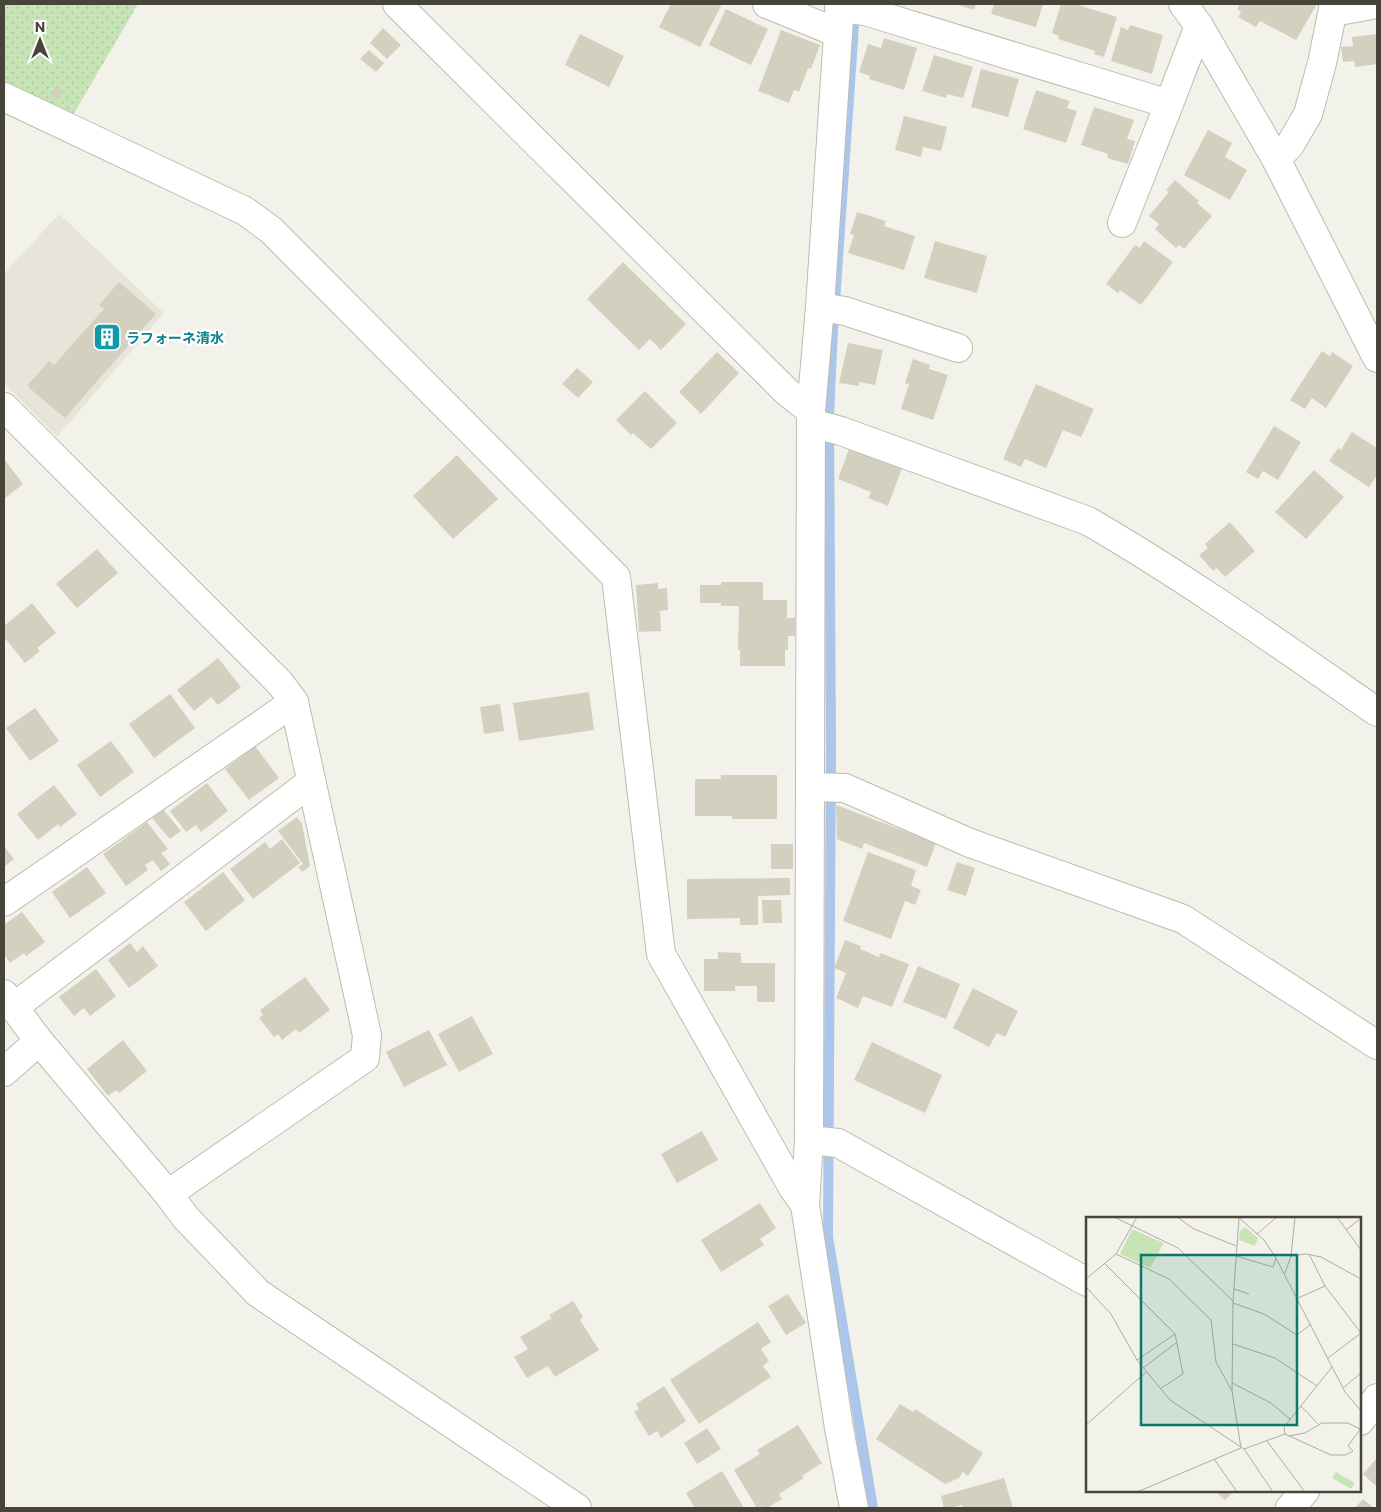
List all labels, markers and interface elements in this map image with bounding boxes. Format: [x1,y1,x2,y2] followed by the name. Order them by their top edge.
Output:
[15,15,65,65] north arrow
[35,18,45,35] text: N
[92,322,122,352] building icon: ラフォーネ清水
[126,329,224,346] place label: ラフォーネ清水
[1086,1217,1361,1492] inset map

